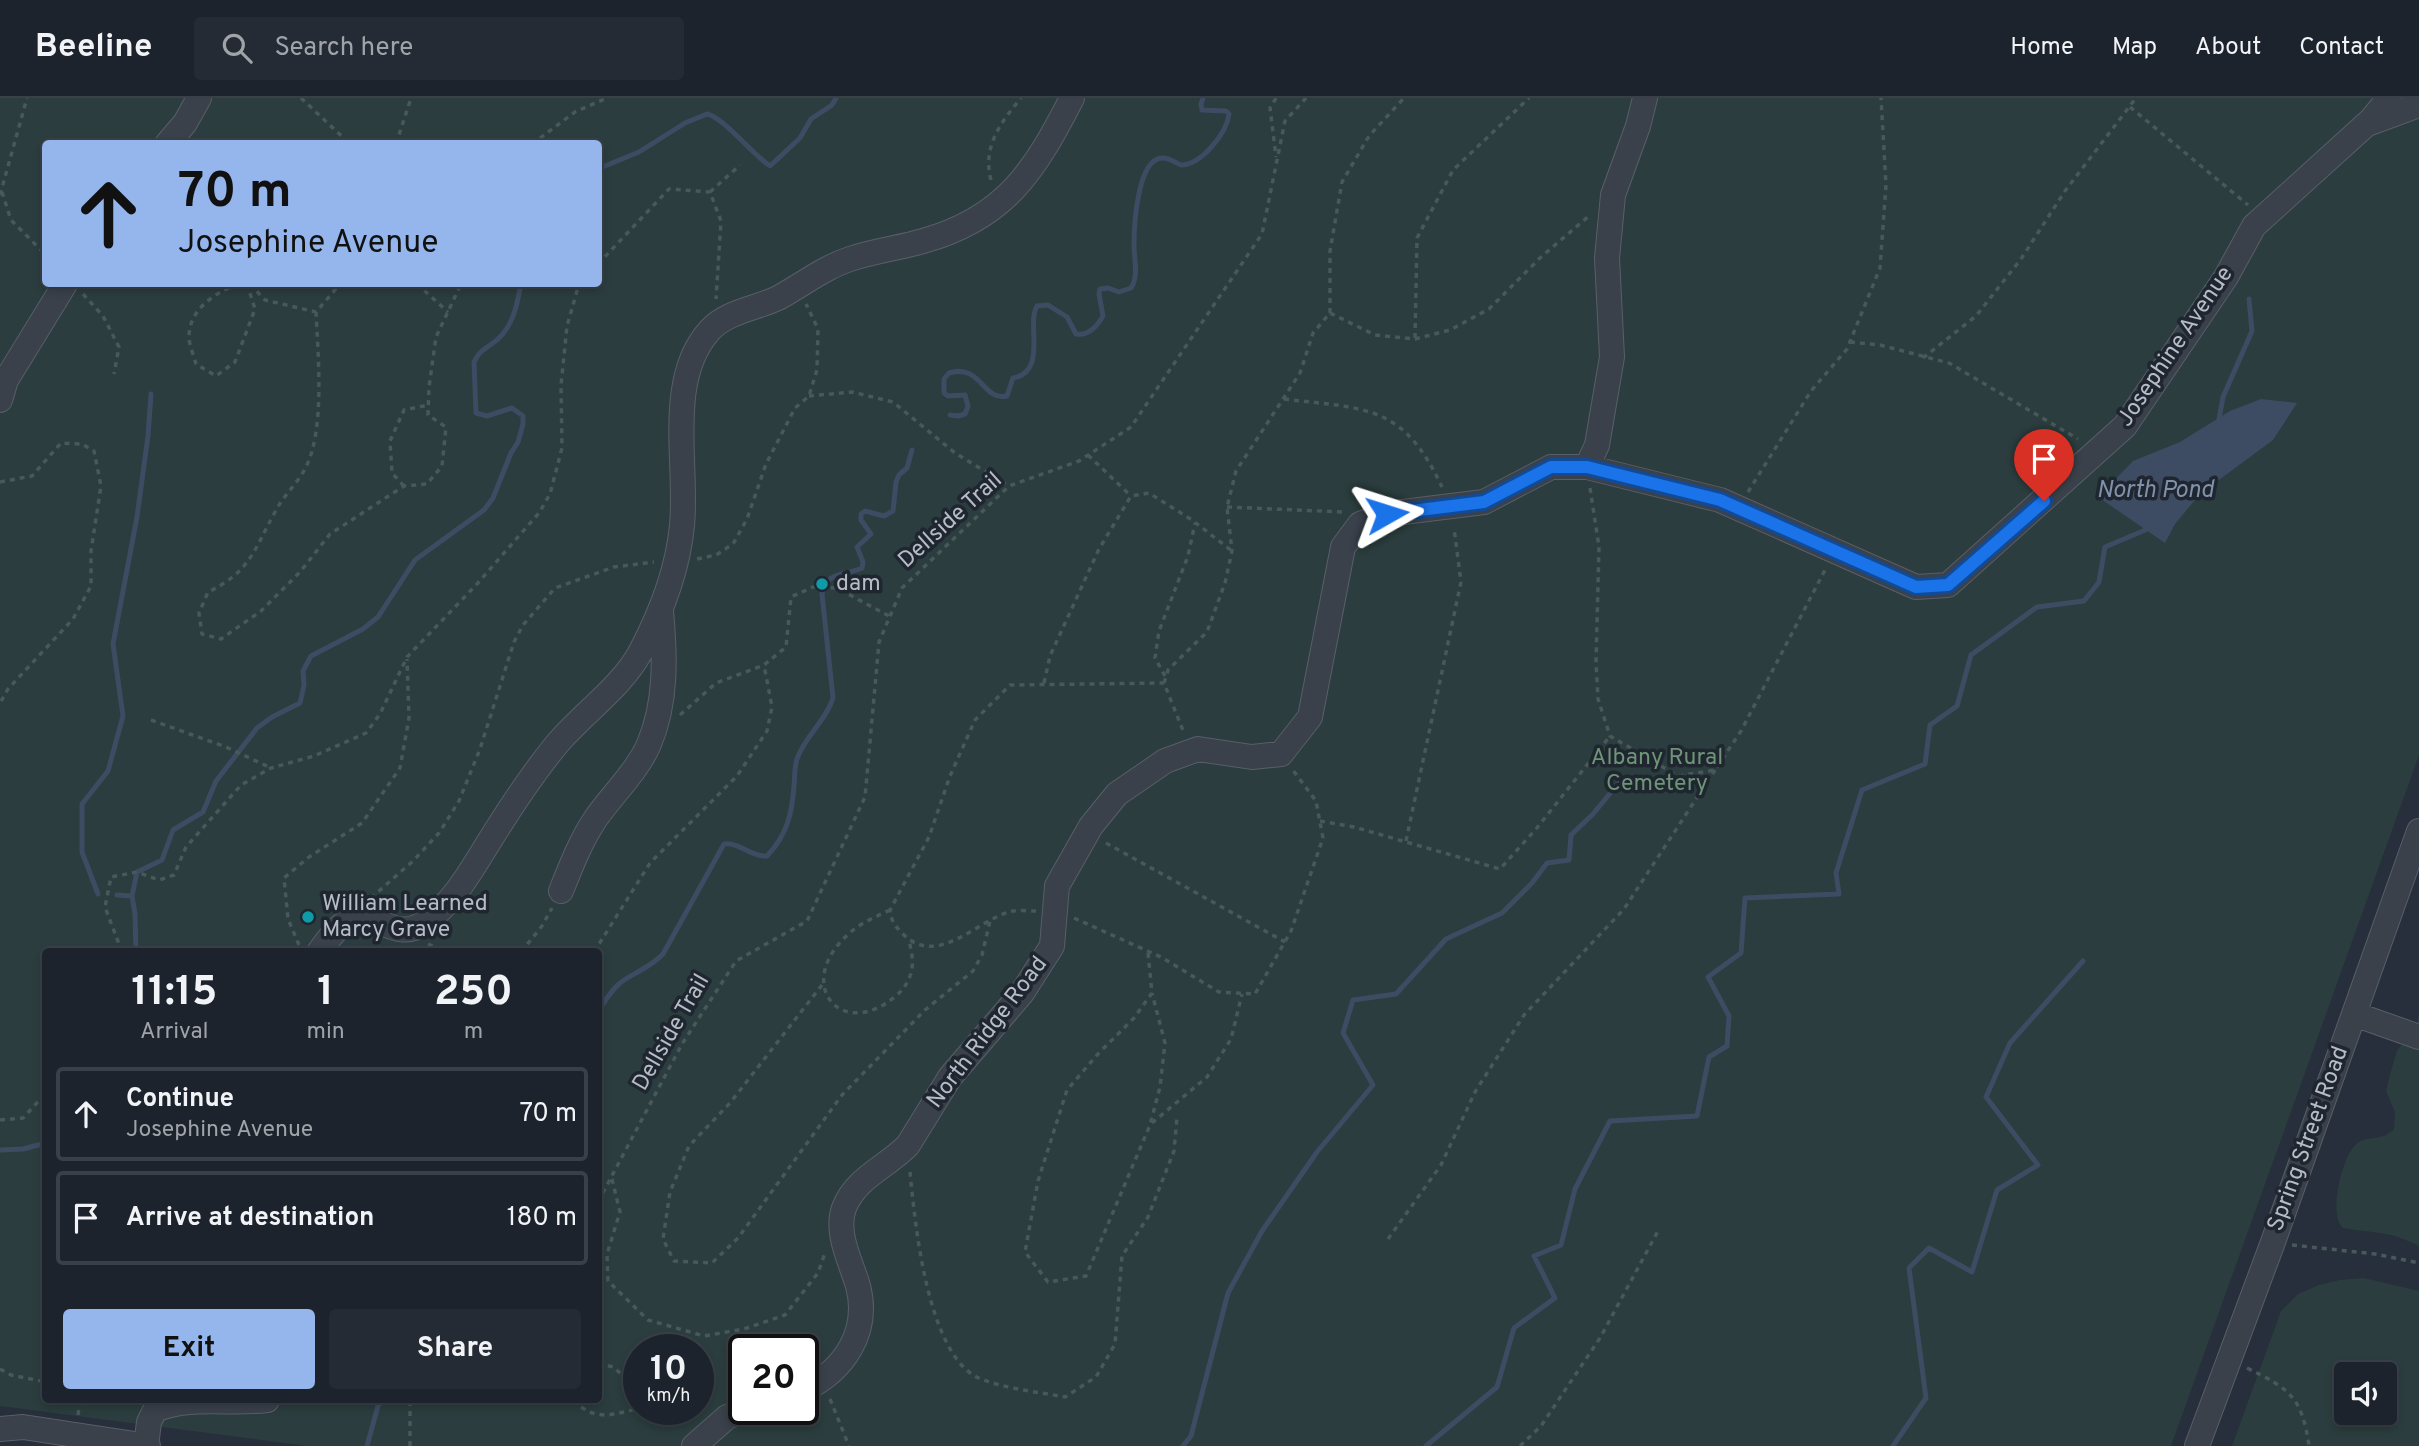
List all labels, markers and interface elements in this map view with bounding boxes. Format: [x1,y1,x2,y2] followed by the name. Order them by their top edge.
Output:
[194,17,684,80] search box
[35,27,152,69] text: Beeline
[218,29,256,67] icon: search
[274,32,413,65] text: Search here
[2010,33,2074,63] text: Home
[2112,33,2157,63] text: Map
[2195,33,2261,63] text: About
[2299,33,2384,63] text: Contact
[178,163,292,225] text: 70 m
[63,168,154,259] icon: ahead
[178,224,438,264] text: Josephine Avenue
[2112,261,2240,433] street label: Josephine Avenue
[2014,429,2074,501] pin
[2025,440,2063,478] icon: arrive
[893,467,1009,575] street label: Dellside Trail
[2096,476,2216,506] water label: North Pond
[1350,477,1424,551] position arrow
[836,570,881,599] place label: dam
[814,576,830,592] marker: dam
[1591,744,1723,799] park label: Albany Rural Cemetery
[322,890,488,945] place label: William Learned Marcy Grave
[300,909,316,925] marker: William Learned Marcy Grave
[921,951,1055,1115] street label: North Ridge Road
[131,967,217,1020] text: 11:15
[317,967,334,1020] text: 1
[434,967,513,1020] text: 250
[627,969,717,1097] street label: Dellside Trail
[140,1018,209,1047] text: Arrival
[307,1018,345,1047] text: min
[464,1018,483,1047] text: m
[2262,1042,2356,1236] street label: Spring Street Road
[126,1083,234,1116] text: Continue
[67,1095,105,1133] icon: ahead
[519,1098,577,1131] text: 70 m
[126,1116,313,1145] text: Josephine Avenue
[67,1199,105,1237] icon: arrive
[126,1202,374,1235] text: Arrive at destination
[507,1202,577,1235] text: 180 m
[63,1309,315,1389] button: Exit
[329,1309,581,1389] button: Share
[728,1334,819,1425] speed limit sign: 20
[650,1348,687,1392] text: 10
[2334,1362,2397,1425] map controls
[2334,1362,2397,1425] button: sound
[647,1385,690,1408] text: km/h

